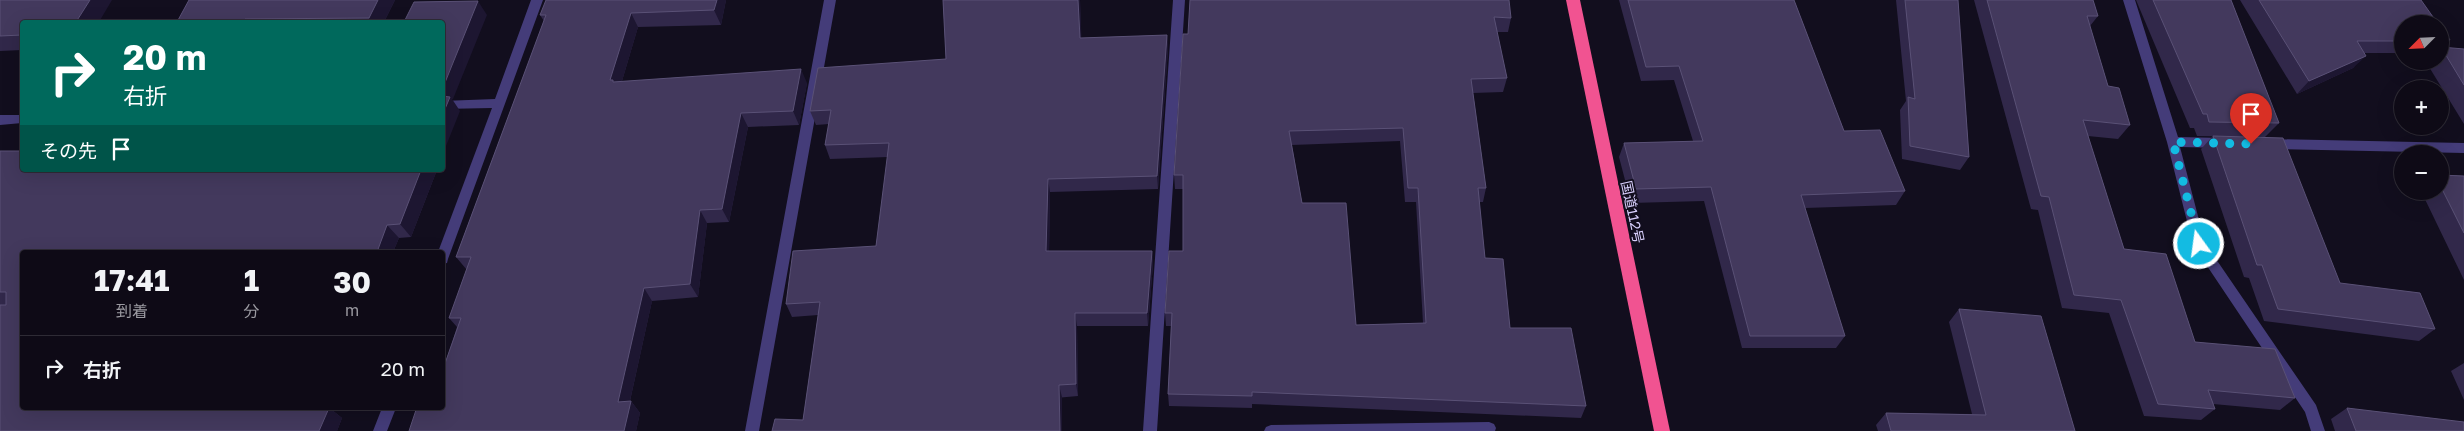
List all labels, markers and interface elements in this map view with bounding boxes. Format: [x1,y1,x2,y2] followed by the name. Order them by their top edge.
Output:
[2394,15,2449,70] north arrow
[2394,15,2449,200] map controls
[123,36,206,78] text: 20 m
[40,40,105,105] icon: right
[2394,80,2449,135] button: +
[123,82,167,109] text: 右折
[2230,93,2272,144] pin
[2237,100,2265,128] icon: arrive
[107,135,135,163] icon: arrive
[40,139,97,162] text: その先
[2394,145,2449,200] button: −
[1618,179,1648,245] street label: 国道112号
[2172,217,2224,269] position arrow
[94,262,170,298] text: 17:41
[244,262,259,298] text: 1
[333,264,371,300] text: 30
[345,300,359,320] text: m
[116,301,148,321] text: 到着
[243,301,259,321] text: 分
[40,354,68,382] icon: right
[381,357,425,380] text: 20 m
[83,358,121,381] text: 右折

